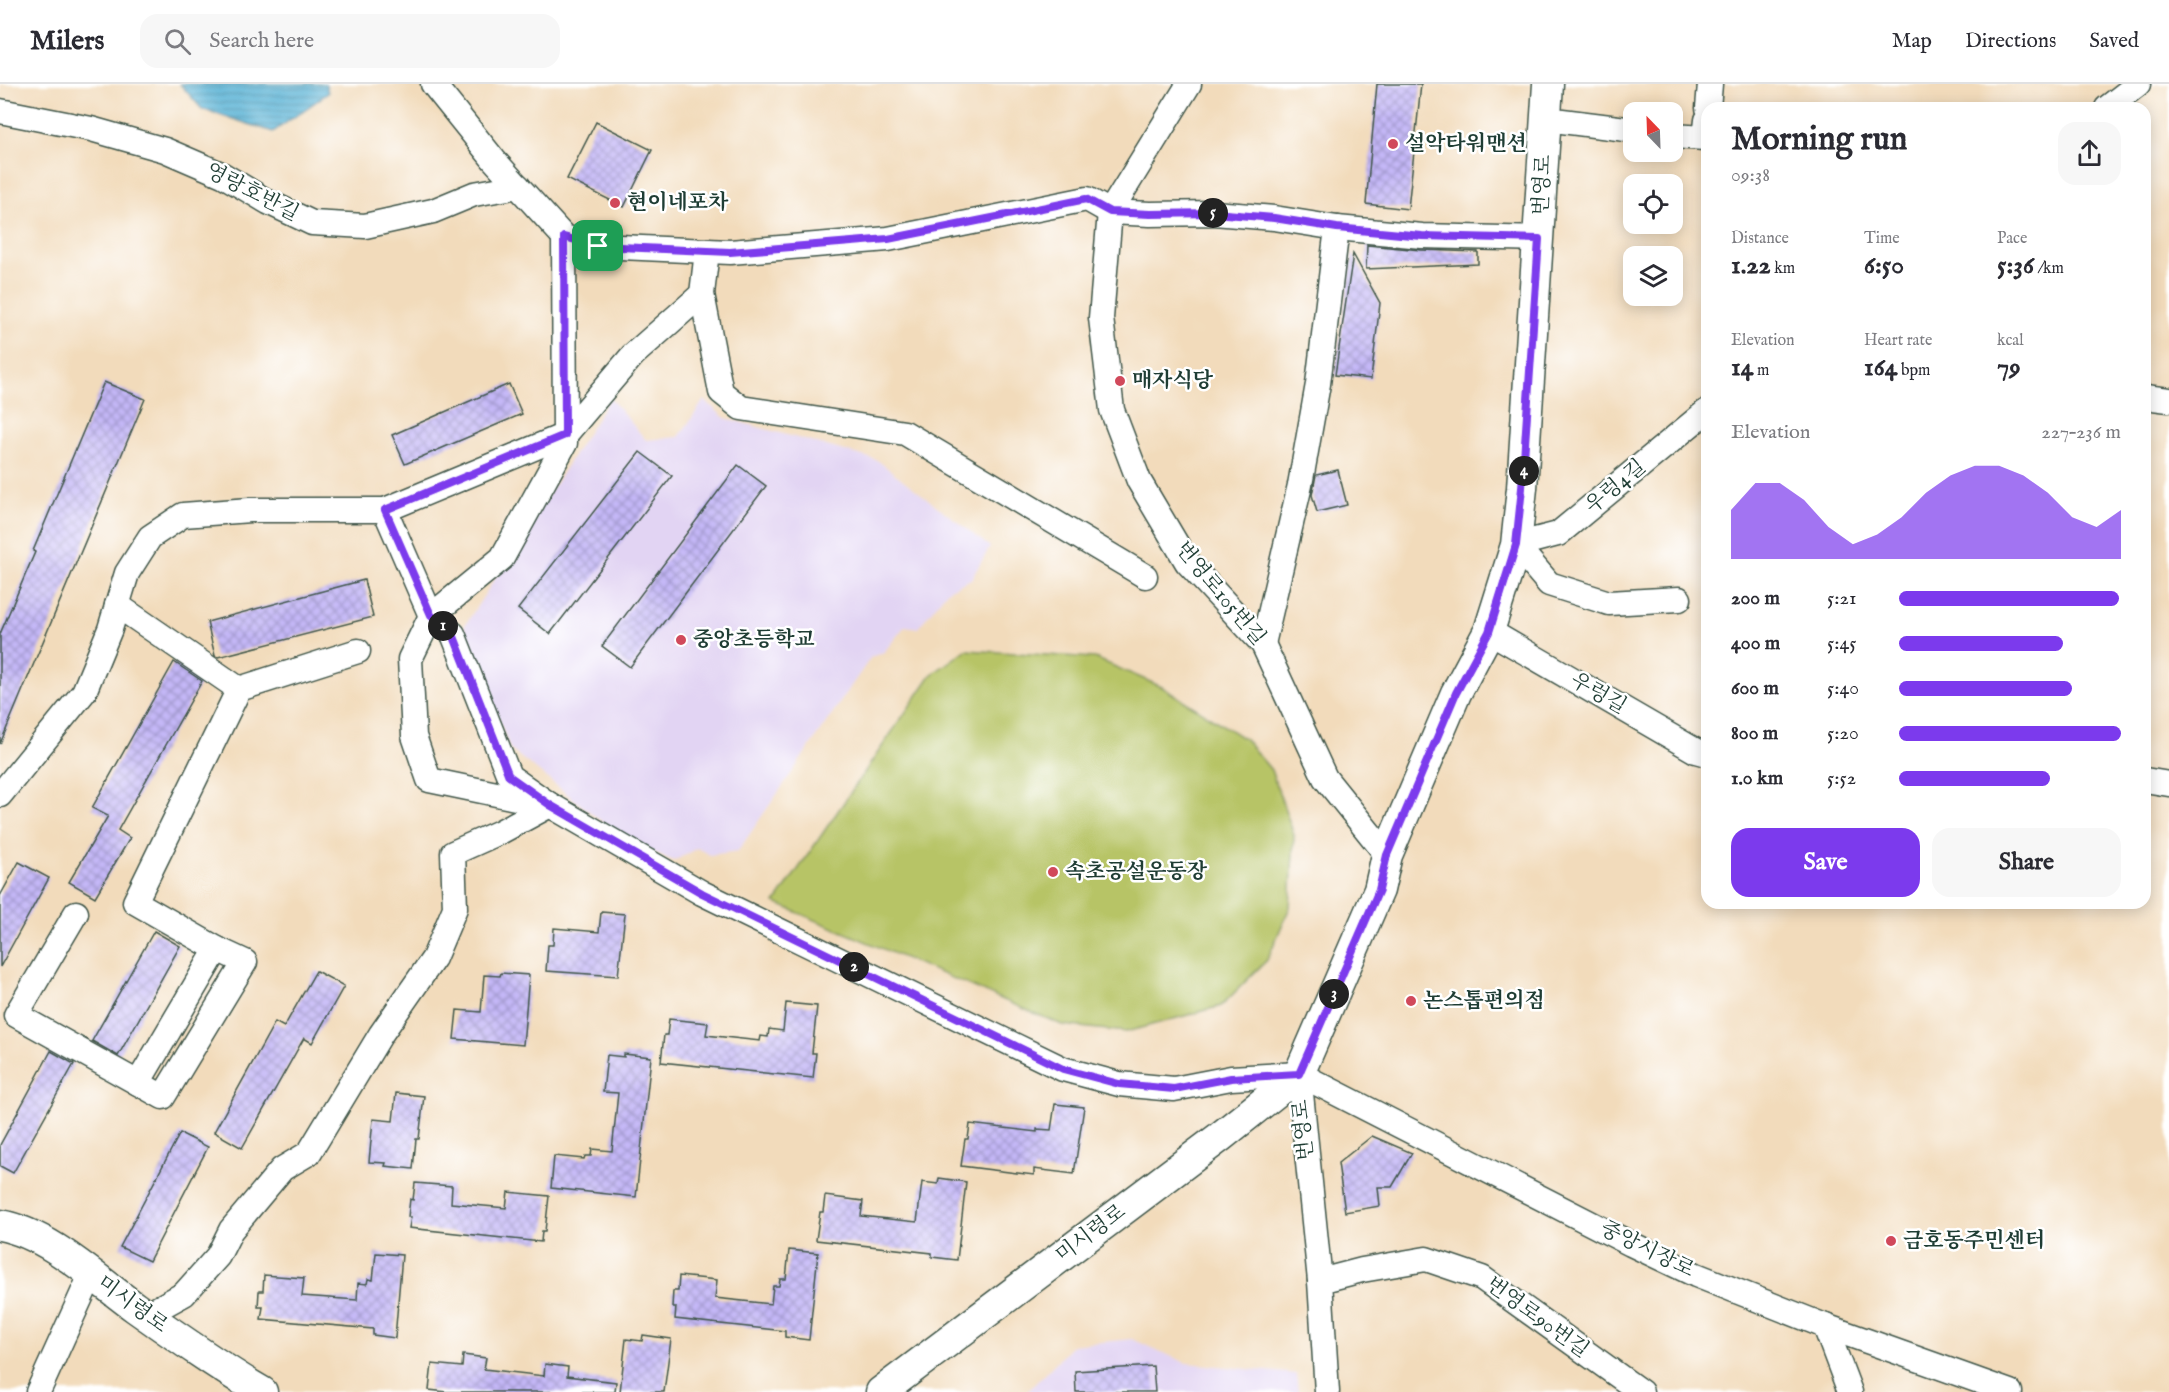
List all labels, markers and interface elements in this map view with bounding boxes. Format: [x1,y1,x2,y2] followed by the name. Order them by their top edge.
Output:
[140,14,560,68] search box
[30,24,104,59] text: Milers
[161,25,194,58] icon: search
[209,27,314,55] text: Search here
[1892,28,1932,55] text: Map
[1965,28,2056,55] text: Directions
[2089,28,2139,55] text: Saved
[1623,102,1683,162] north arrow
[1623,102,1683,306] map controls
[1731,119,1907,161] text: Morning run
[2058,122,2121,185] button: share
[1405,131,1527,158] place label: 설악타워맨션
[1386,137,1400,151] marker: 설악타워맨션
[1528,154,1558,216] street label: 번영로
[201,158,303,228] street label: 영랑호반길
[1731,163,1770,188] text: 09:38
[1623,174,1683,234] button: locate
[627,190,729,217] place label: 현이네포차
[608,196,622,210] marker: 현이네포차
[1198,198,1228,228] pin: 5
[1210,203,1216,223] text: 5
[572,220,623,271] pin
[581,229,614,262] icon: arrive
[1731,229,1789,249] text: Distance
[1864,229,1900,249] text: Time
[1997,229,2027,249] text: Pace
[1623,246,1683,306] button: layers
[1731,249,1771,282] text: 1.22
[1864,249,1904,282] text: 6:50
[1997,249,2034,282] text: 5:36
[1771,259,1795,279] text: km
[2034,259,2064,279] text: /km
[1731,331,1794,351] text: Elevation
[1864,331,1932,351] text: Heart rate
[1997,331,2024,351] text: kcal
[1731,351,1753,384] text: 14
[1864,351,1897,384] text: 164
[1997,351,2021,384] text: 79
[1753,361,1769,381] text: m
[1897,361,1930,381] text: bpm
[1132,368,1214,395] place label: 매자식당
[1113,374,1127,388] marker: 매자식당
[1731,420,1810,445] text: Elevation
[2041,420,2121,445] text: 227–236 m
[1580,454,1652,520] street label: 우렁4길
[1509,456,1539,486] pin: 4
[1520,461,1528,481] text: 4
[1169,537,1271,651] street label: 번영로105번길
[1731,586,1780,611] text: 200 m
[1827,586,1856,611] text: 5:21
[428,611,458,641] pin: 1
[440,616,446,636] text: 1
[693,627,815,654] place label: 중앙초등학교
[1731,631,1780,656] text: 400 m
[1827,631,1857,656] text: 5:45
[674,633,688,647] marker: 중앙초등학교
[1565,667,1631,721] street label: 우렁길
[1731,676,1779,701] text: 600 m
[1827,676,1859,701] text: 5:40
[1731,721,1778,746] text: 800 m
[1827,721,1859,746] text: 5:20
[1731,766,1783,791] text: 1.0 km
[1827,766,1856,791] text: 5:52
[1731,828,1920,897] button: Save
[1932,828,2121,897] button: Share
[1065,859,1208,886] place label: 속초공설운동장
[1046,865,1060,879] marker: 속초공설운동장
[839,952,869,982] pin: 2
[850,957,858,977] text: 2
[1319,979,1349,1009] pin: 3
[1331,984,1337,1004] text: 3
[1423,988,1545,1015] place label: 논스톱편의점
[1404,994,1418,1008] marker: 논스톱편의점
[1287,1098,1321,1162] street label: 번영로
[1050,1199,1132,1269] street label: 미시령로
[1595,1216,1699,1284] street label: 중앙시장로
[1903,1228,2045,1255] place label: 금호동주민센터
[1884,1234,1898,1248] marker: 금호동주민센터
[91,1270,173,1340] street label: 미시령로
[1480,1272,1594,1364] street label: 번영로90번길

